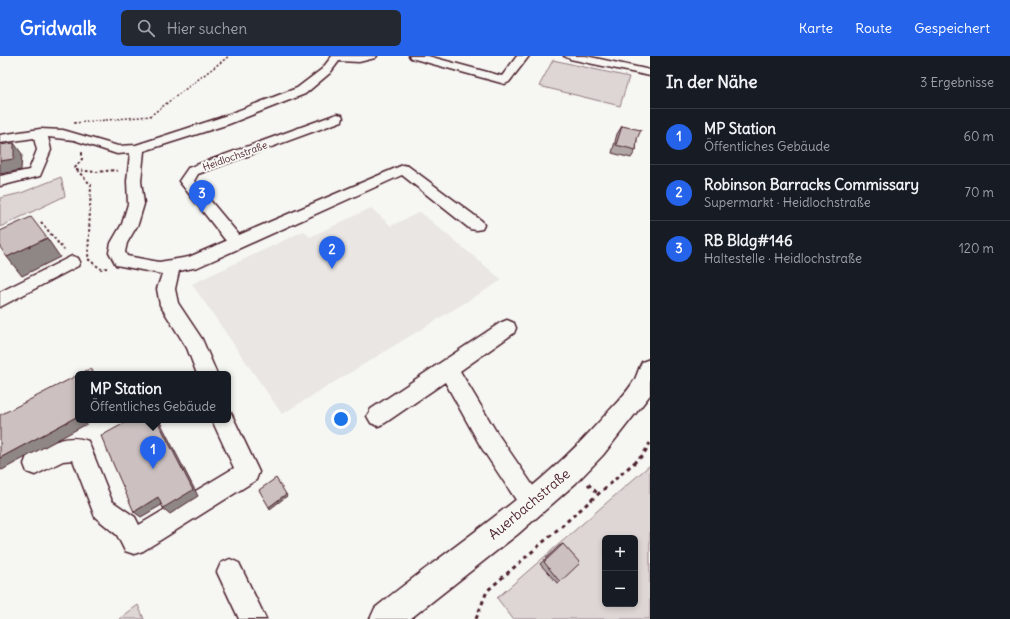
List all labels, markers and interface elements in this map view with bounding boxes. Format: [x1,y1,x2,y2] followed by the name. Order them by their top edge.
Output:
[121,10,401,46] search box
[20,16,97,40] text: Gridwalk
[135,17,157,39] icon: search
[167,19,247,38] text: Hier suchen
[799,19,833,37] text: Karte
[855,19,892,37] text: Route
[914,19,990,37] text: Gespeichert
[666,71,758,93] text: In der Nähe
[920,74,994,91] text: 3 Ergebnisse
[704,119,776,138] text: MP Station
[676,128,682,145] text: 1
[963,128,994,145] text: 60 m
[201,138,269,174] street label: Heidlochstraße
[704,138,830,155] text: Öffentliches Gebäude
[704,175,919,194] text: Robinson Barracks Commissary
[189,180,215,213] pin: 3
[675,184,683,201] text: 2
[965,184,994,201] text: 70 m
[704,194,871,211] text: Supermarkt · Heidlochstraße
[704,231,793,250] text: RB Bldg#146
[319,236,345,269] pin: 2
[675,240,683,257] text: 3
[959,240,994,257] text: 120 m
[704,250,862,267] text: Haltestelle · Heidlochstraße
[75,371,231,423] popup
[90,379,162,398] text: MP Station
[90,398,216,415] text: Öffentliches Gebäude
[331,409,351,429] your location
[140,436,166,469] pin: 1
[485,465,573,543] street label: Auerbachstraße
[602,535,638,607] map controls
[602,535,638,571] button: +
[602,571,638,607] button: −

